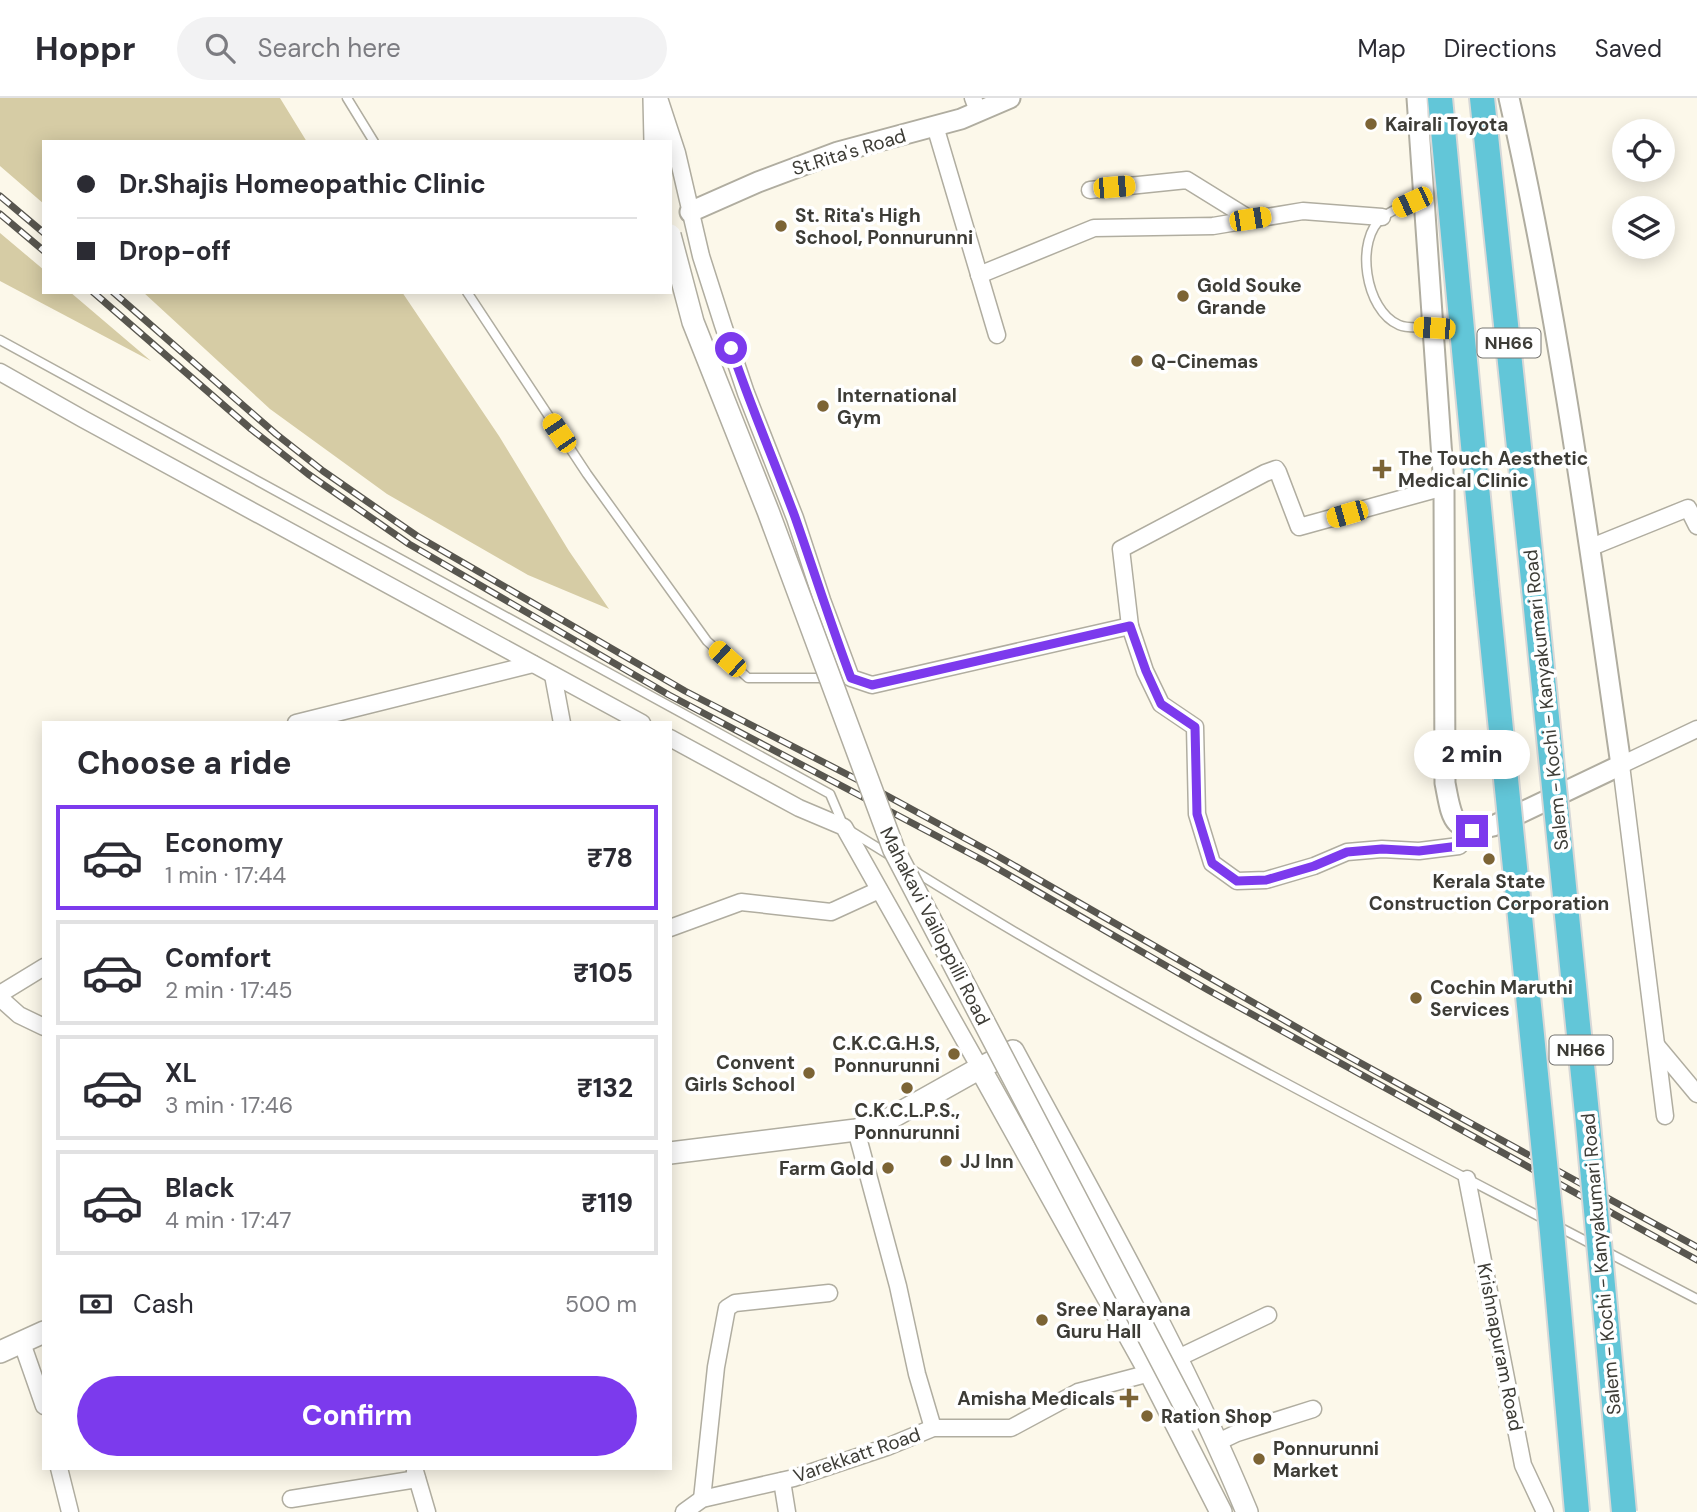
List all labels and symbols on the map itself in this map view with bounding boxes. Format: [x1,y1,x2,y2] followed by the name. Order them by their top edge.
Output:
[1385,112,1508,137] place label: Kairali Toyota
[1363,116,1379,132] marker: Kairali Toyota
[789,123,909,181] street label: St.Rita's Road
[1093,175,1136,199] car
[1389,184,1436,220] car
[795,203,973,250] place label: St. Rita's High School, Ponnurunni
[1228,205,1273,233] car
[773,218,789,234] marker: St. Rita's High School, Ponnurunni
[1197,273,1302,320] place label: Gold Souke Grande
[1175,288,1191,304] marker: Gold Souke Grande
[1413,316,1456,340] car
[1478,328,1540,358] road number: NH66
[715,332,747,364] route start
[1151,349,1258,374] place label: Q-Cinemas
[1129,353,1145,369] marker: Q-Cinemas
[837,383,957,430] place label: International Gym
[815,398,831,414] marker: International Gym
[539,410,580,456] car
[1398,446,1588,493] place label: The Touch Aesthetic Medical Clinic
[1372,459,1392,479] marker: The Touch Aesthetic Medical Clinic
[1324,498,1371,530] car
[1518,548,1574,852] street label: Salem - Kochi - Kanyakumari Road
[705,637,750,681] car
[1414,730,1530,778] callout: 2 min
[1456,815,1488,847] route end
[874,823,996,1029] street label: Mahakavi Vailoppilli Road
[1481,851,1497,867] marker: Kerala State Construction Corporation
[1369,869,1609,916] place label: Kerala State Construction Corporation
[1430,975,1573,1022] place label: Cochin Maruthi Services
[1408,990,1424,1006] marker: Cochin Maruthi Services
[832,1031,940,1078] place label: C.K.C.G.H.S, Ponnurunni
[1550,1035,1612,1065] road number: NH66
[946,1046,962,1062] marker: C.K.C.G.H.S, Ponnurunni
[685,1050,795,1097] place label: Convent Girls School
[801,1065,817,1081] marker: Convent Girls School
[899,1080,915,1096] marker: C.K.C.L.P.S., Ponnurunni
[854,1098,960,1145] place label: C.K.C.L.P.S., Ponnurunni
[1575,1112,1627,1416] street label: Salem - Kochi - Kanyakumari Road
[960,1149,1014,1174] place label: JJ Inn
[938,1153,954,1169] marker: JJ Inn
[779,1156,874,1181] place label: Farm Gold
[880,1160,896,1176] marker: Farm Gold
[1471,1261,1529,1433] street label: Krishnapuram Road
[1056,1297,1191,1344] place label: Sree Narayana Guru Hall
[1034,1312,1050,1328] marker: Sree Narayana Guru Hall
[957,1386,1115,1411] place label: Amisha Medicals
[1121,1390,1137,1406] marker: Amisha Medicals
[1161,1404,1272,1429] place label: Ration Shop
[1139,1408,1155,1424] marker: Ration Shop
[790,1422,924,1488] street label: Varekkatt Road
[1273,1436,1379,1483] place label: Ponnurunni Market
[1251,1451,1267,1467] marker: Ponnurunni Market

